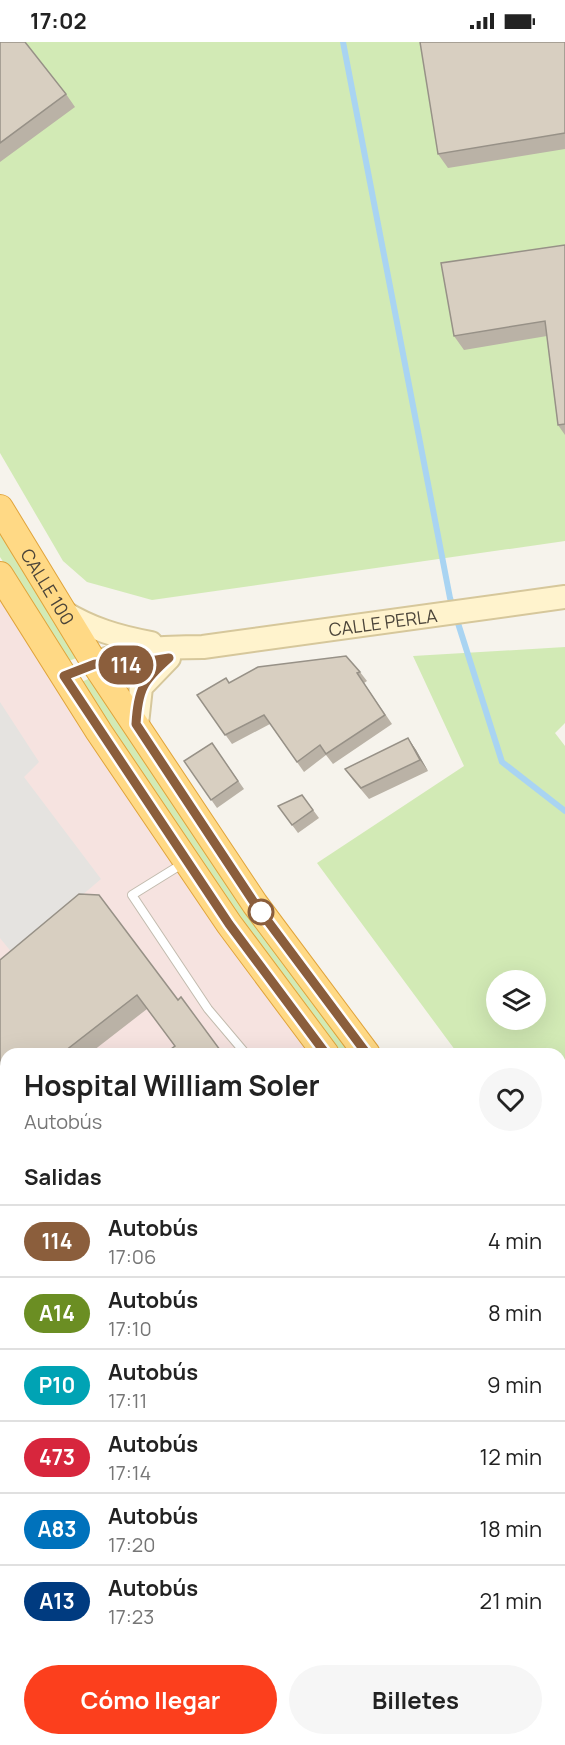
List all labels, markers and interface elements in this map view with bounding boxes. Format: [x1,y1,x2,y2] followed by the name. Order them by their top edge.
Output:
[30,6,87,36] text: 17:02
[15,544,80,629] street label: CALLE 100
[327,603,439,642] street label: CALLE PERLA
[92,646,160,684] line badge: 114
[110,651,142,679] text: 114
[248,899,274,925] unlabelled marker
[486,970,546,1030] map controls
[486,970,546,1030] button: layers
[24,1066,320,1104] text: Hospital William Soler
[479,1068,542,1131] button: heart
[24,1108,102,1135] text: Autobús
[24,1162,102,1192] text: Salidas
[108,1213,198,1243] text: Autobús
[488,1226,542,1256] text: 4 min
[41,1227,73,1255] text: 114
[108,1243,156,1270] text: 17:06
[108,1285,198,1315] text: Autobús
[488,1298,542,1328] text: 8 min
[39,1299,75,1327] text: A14
[108,1315,152,1342] text: 17:10
[108,1357,198,1387] text: Autobús
[487,1370,542,1400] text: 9 min
[39,1371,75,1399] text: P10
[108,1387,147,1414] text: 17:11
[108,1429,198,1459] text: Autobús
[480,1442,542,1472] text: 12 min
[39,1443,75,1471] text: 473
[108,1459,151,1486] text: 17:14
[108,1501,198,1531] text: Autobús
[479,1514,542,1544] text: 18 min
[37,1515,77,1543] text: A83
[108,1531,155,1558] text: 17:20
[108,1573,198,1603] text: Autobús
[480,1586,542,1616] text: 21 min
[39,1587,75,1615] text: A13
[108,1603,154,1630] text: 17:23
[24,1665,277,1734] button: Cómo llegar
[289,1665,542,1734] button: Billetes

